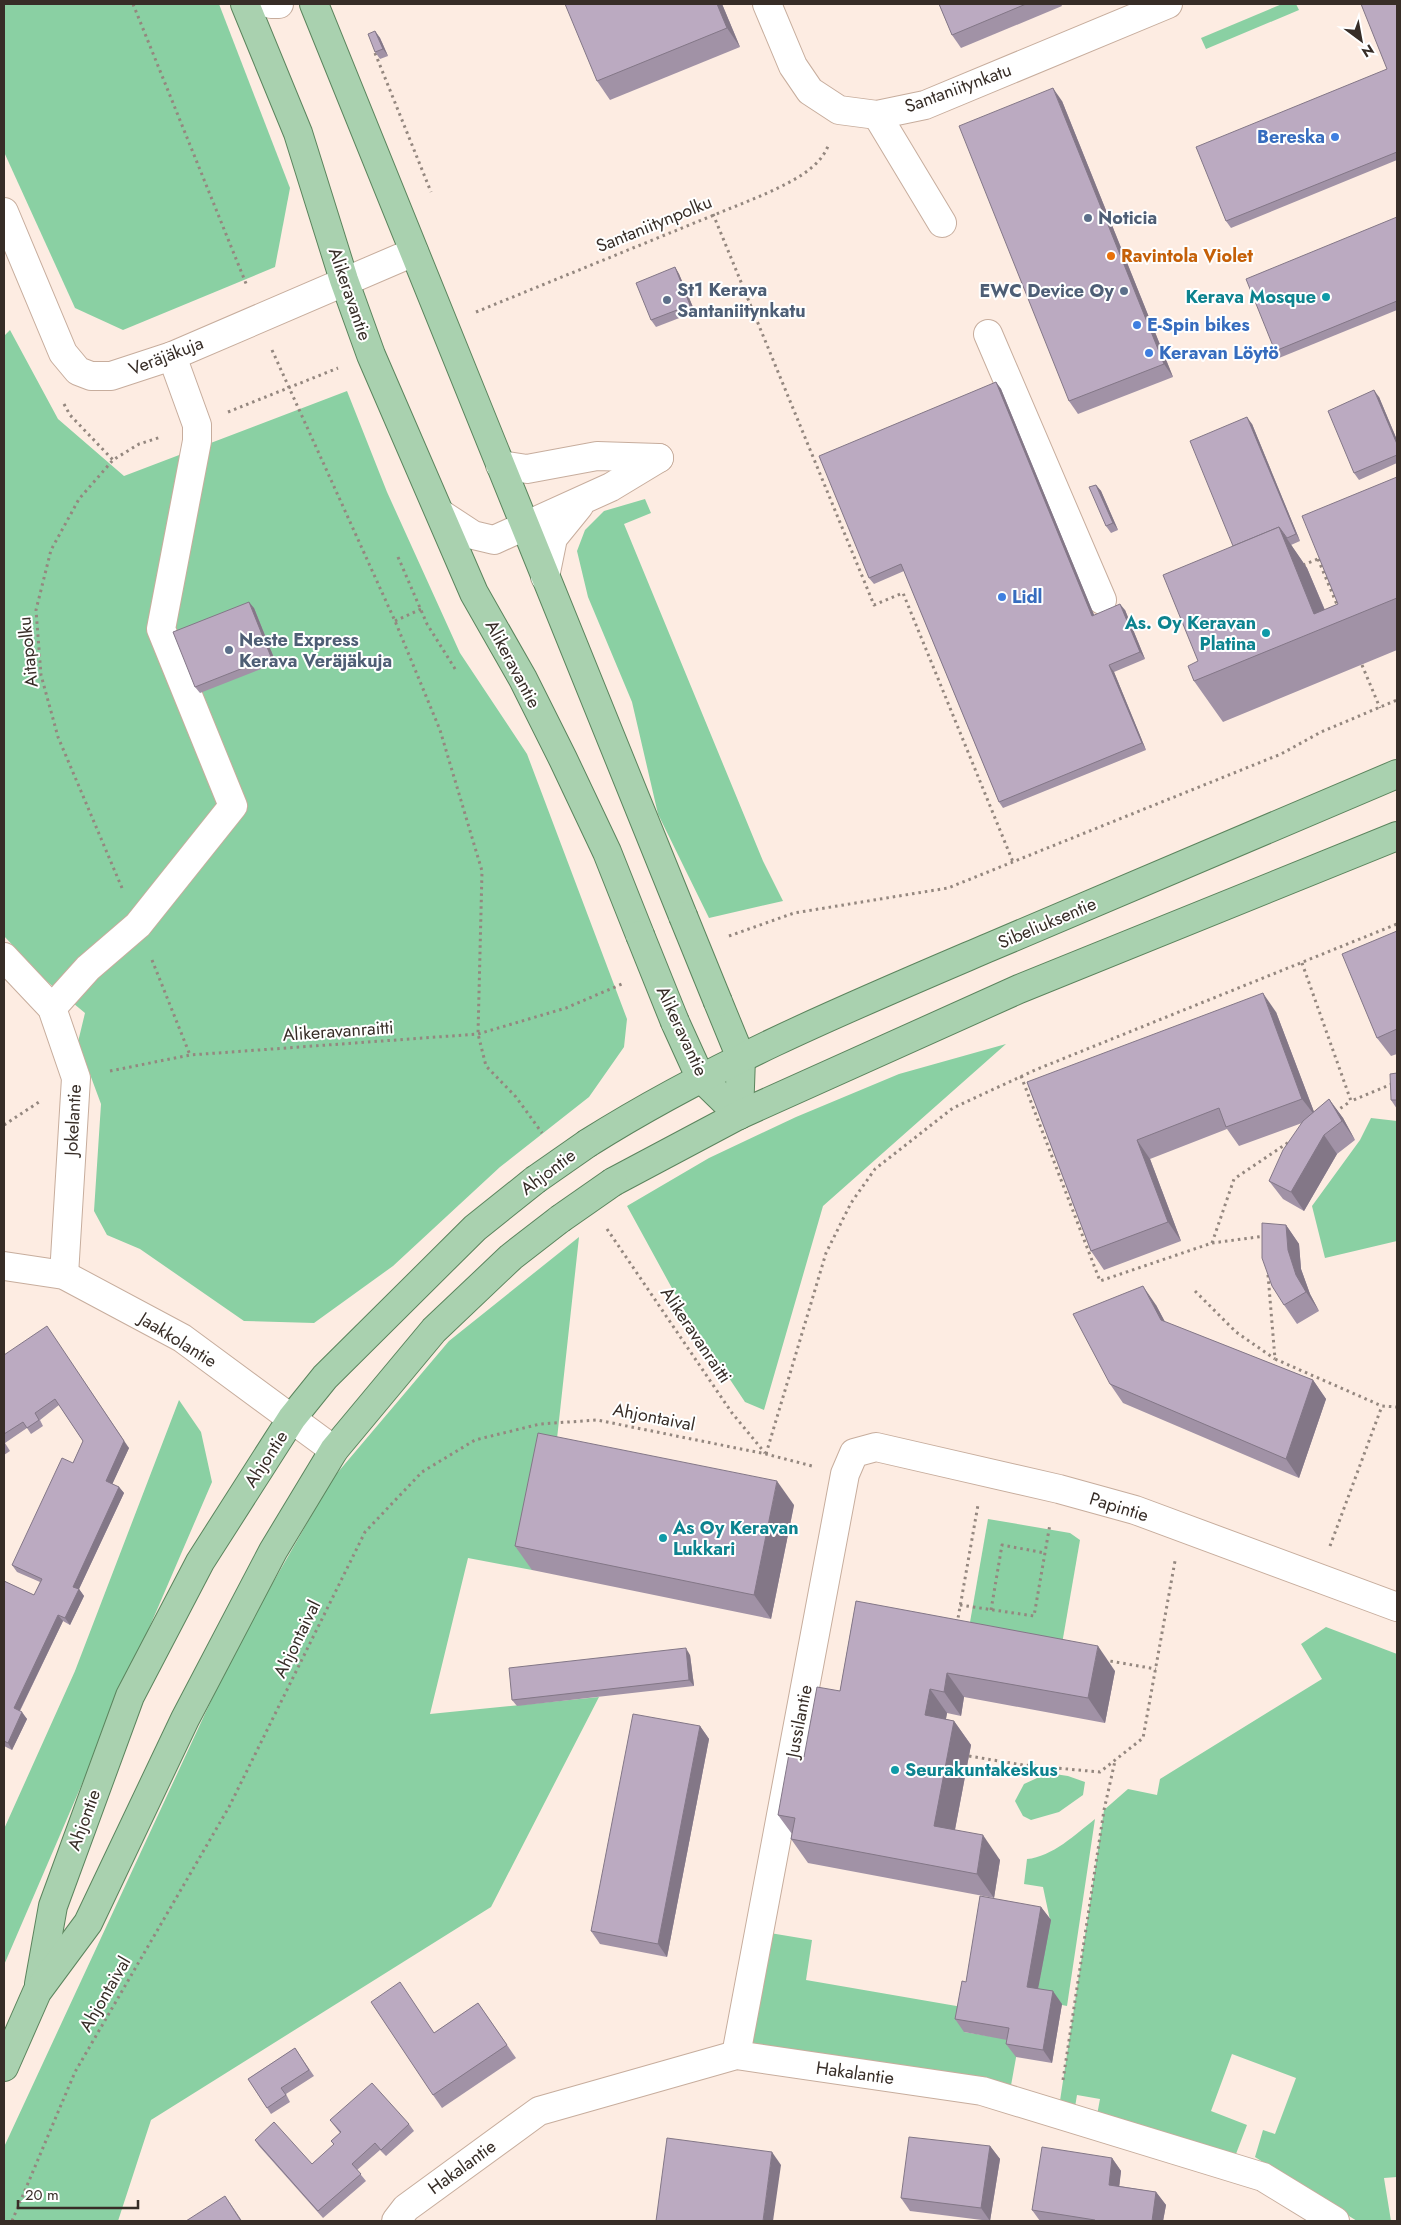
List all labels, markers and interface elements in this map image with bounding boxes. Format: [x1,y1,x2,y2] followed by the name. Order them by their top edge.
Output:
[1336,15,1386,65] north arrow
[1358,40,1378,62] text: N
[901,57,1015,119] street label: Santaniitynkatu
[1257,124,1325,150] place label: Bereska
[1329,131,1341,143] marker: Bereska
[592,189,716,259] street label: Santaniitynpolku
[1098,205,1157,231] place label: Noticia
[1082,212,1094,224] marker: Noticia
[1121,243,1253,269] place label: Ravintola Violet
[322,244,378,344] street label: Alikeravantie
[1105,250,1117,262] marker: Ravintola Violet
[677,277,806,324] place label: St1 Kerava Santaniitynkatu
[980,278,1115,304] place label: EWC Device Oy
[1185,284,1316,310] place label: Kerava Mosque
[1118,285,1130,297] marker: EWC Device Oy
[1320,291,1332,303] marker: Kerava Mosque
[661,294,673,306] marker: St1 Kerava Santaniitynkatu
[1147,312,1250,338] place label: E-Spin bikes
[1131,319,1143,331] marker: E-Spin bikes
[125,330,207,382] street label: Veräjäkuja
[1159,340,1279,366] place label: Keravan Löytö
[1143,347,1155,359] marker: Keravan Löytö
[1012,584,1042,610] place label: Lidl
[996,591,1008,603] marker: Lidl
[1124,610,1256,657] place label: As. Oy Keravan Platina
[11,615,45,689] street label: Aitapolku
[479,615,547,713] street label: Alikeravantie
[239,627,392,674] place label: Neste Express Kerava Veräjäkuja
[1260,627,1272,639] marker: As. Oy Keravan Platina
[223,644,235,656] marker: Neste Express Kerava Veräjäkuja
[994,891,1100,955] street label: Sibeliuksentie
[650,982,714,1080] street label: Alikeravantie
[282,1014,394,1048] street label: Alikeravanraitti
[58,1084,88,1158] street label: Jokelantie
[515,1143,581,1201] street label: Ahjontie
[654,1282,738,1388] street label: Alikeravanraitti
[132,1305,222,1374] street label: Jaakkolantie
[611,1396,697,1438] street label: Ahjontaival
[238,1425,294,1493] street label: Ahjontie
[1086,1486,1152,1528] street label: Papintie
[672,1515,799,1562] place label: As Oy Keravan Lukkari
[657,1532,669,1544] marker: As Oy Keravan Lukkari
[267,1596,327,1682] street label: Ahjontaival
[779,1682,819,1762] street label: Jussilantie
[905,1757,1058,1783] place label: Seurakuntakeskus
[889,1764,901,1776] marker: Seurakuntakeskus
[61,1786,107,1854] street label: Ahjontie
[73,1951,137,2037] street label: Ahjontaival
[814,2055,896,2091] street label: Hakalantie
[423,2133,501,2201] street label: Hakalantie
[18,2178,138,2210] scale bar
[25,2184,59,2206] text: 20 m

